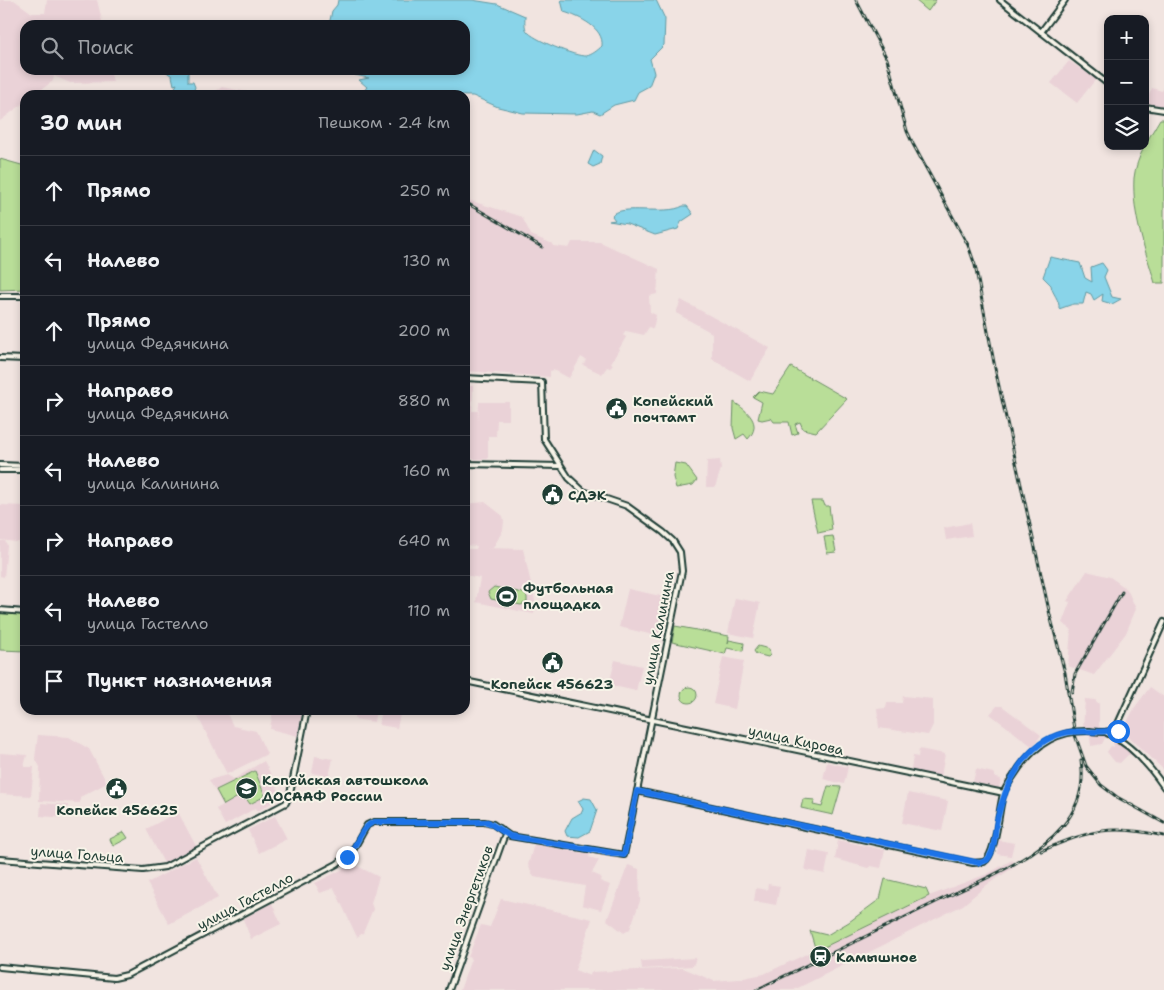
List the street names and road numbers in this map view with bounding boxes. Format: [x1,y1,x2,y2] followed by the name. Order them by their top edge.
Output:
[638,569,678,686] street label: улица Калинина
[747,721,846,759] street label: улица Кирова
[30,842,124,866] street label: улица Гольца
[435,843,497,973] street label: улица Энергетиков
[194,868,296,934] street label: улица Гастелло

